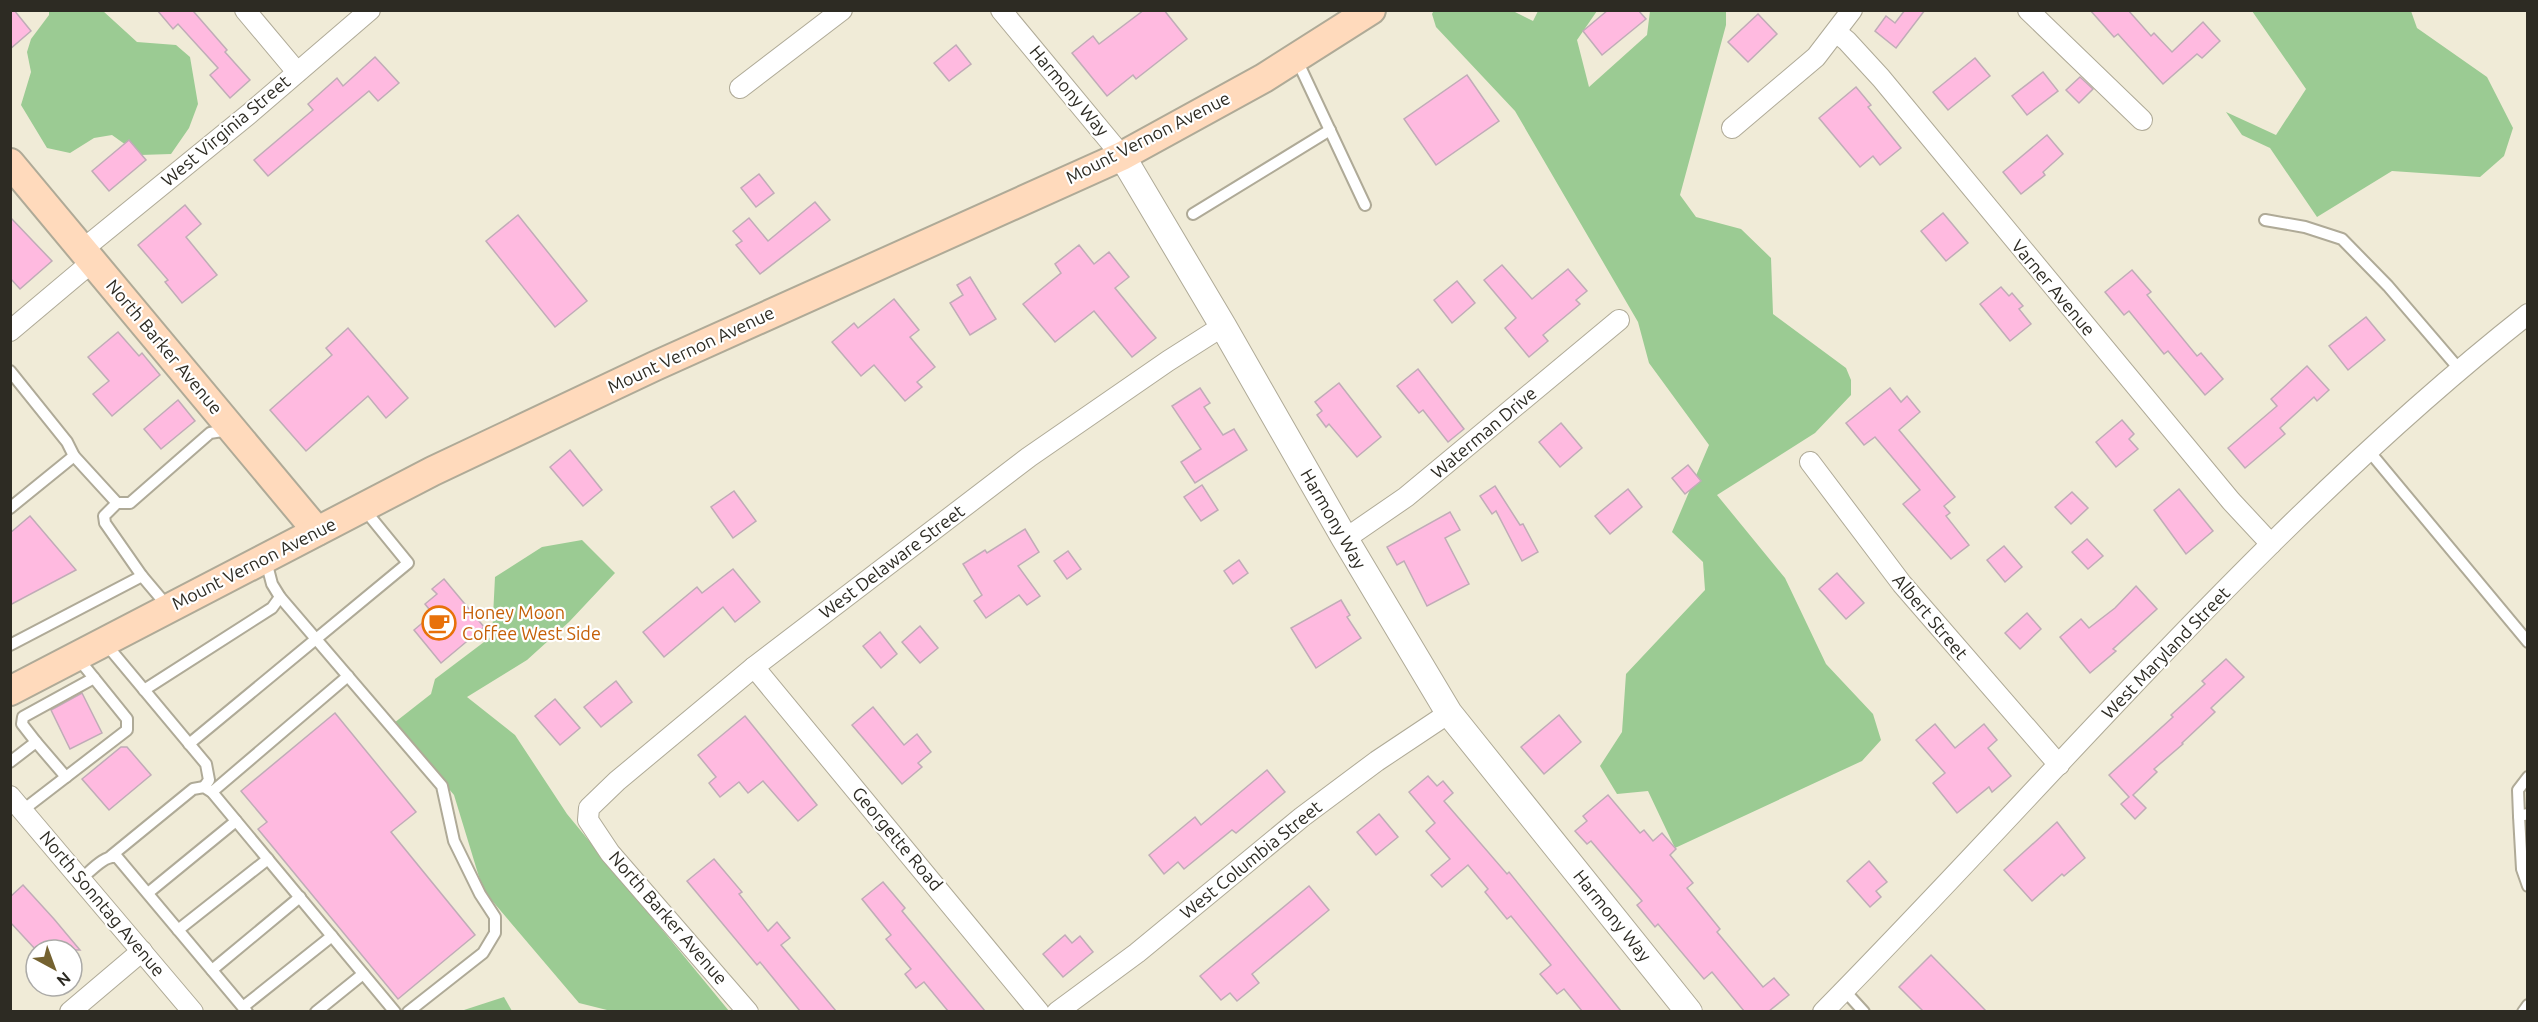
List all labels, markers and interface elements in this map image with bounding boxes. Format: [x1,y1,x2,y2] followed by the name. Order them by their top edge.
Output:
[1026,41,1114,140] street label: Harmony Way
[157,71,294,190] street label: West Virginia Street
[1062,87,1233,187] street label: Mount Vernon Avenue
[2008,235,2100,339] street label: Varner Avenue
[103,275,227,418] street label: North Barker Avenue
[604,302,777,396] street label: Mount Vernon Avenue
[1427,382,1540,482] street label: Waterman Drive
[1297,465,1371,572] street label: Harmony Way
[815,500,968,622] street label: West Delaware Street
[168,513,339,613] street label: Mount Vernon Avenue
[1889,570,1972,663] street label: Albert Street
[2097,582,2233,722] street label: West Maryland Street
[462,602,601,643] place label: Honey Moon Coffee West Side
[421,605,457,641] cafe icon: Honey Moon Coffee West Side
[849,782,947,894] street label: Georgette Road
[1176,796,1325,922] street label: West Columbia Street
[35,827,169,981] street label: North Sonntag Avenue
[606,847,732,988] street label: North Barker Avenue
[1570,866,1656,965] street label: Harmony Way
[24,938,84,998] north arrow

